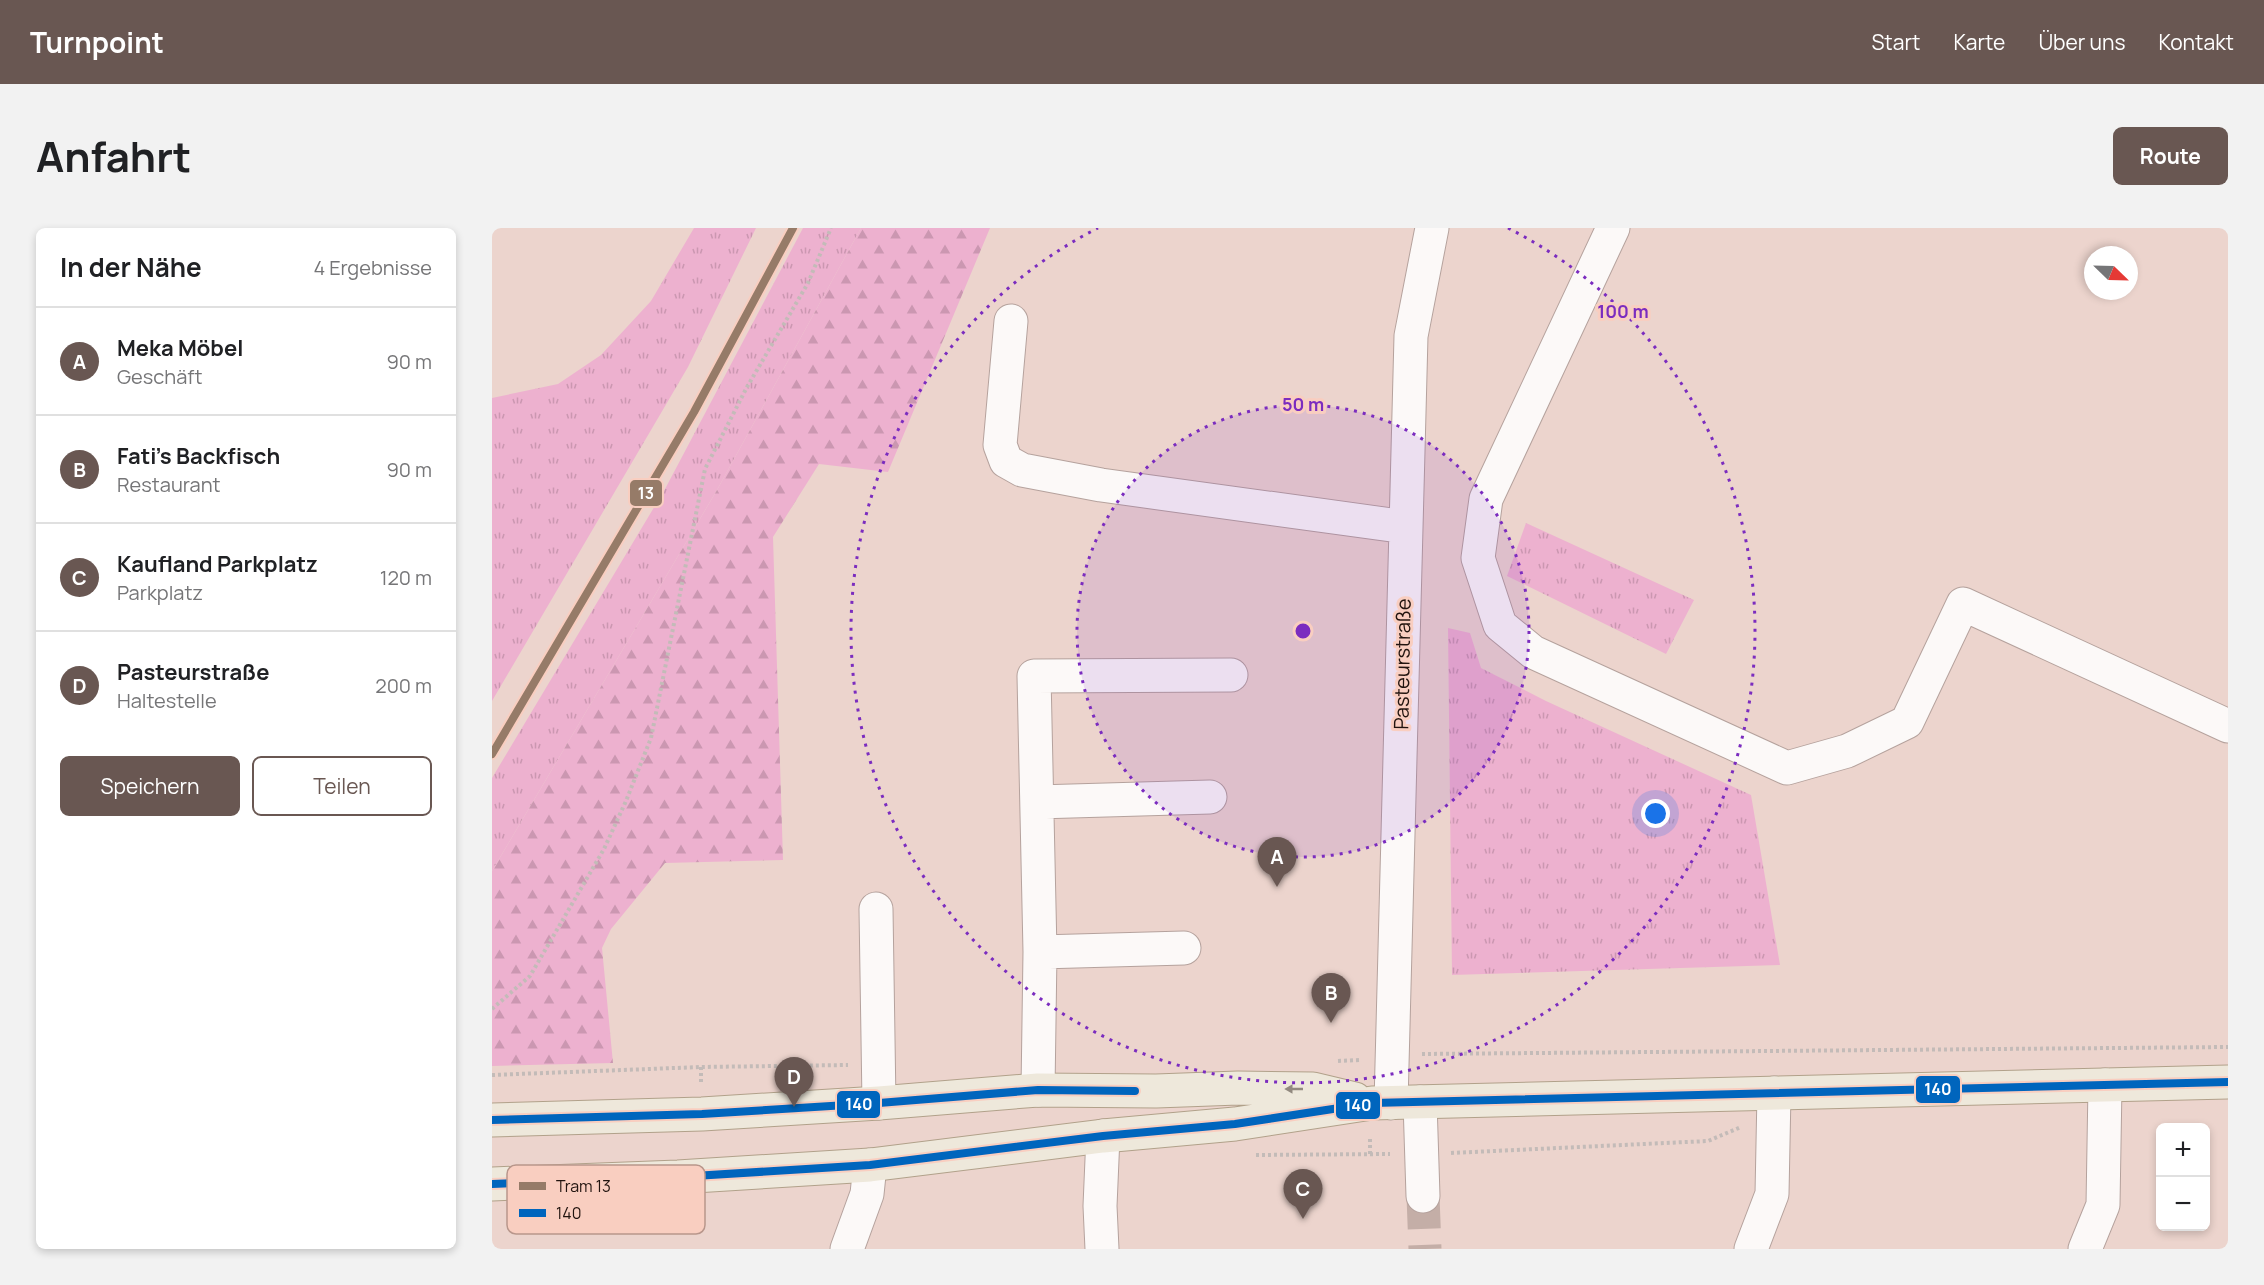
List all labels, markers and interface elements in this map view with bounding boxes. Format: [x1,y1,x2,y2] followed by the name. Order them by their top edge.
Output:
[30,23,164,61] text: Turnpoint
[1871,28,1920,56] text: Start
[1953,28,2005,56] text: Karte
[2038,28,2126,56] text: Über uns
[2159,28,2234,56] text: Kontakt
[36,127,191,185] text: Anfahrt
[2113,127,2228,185] button: Route
[2084,246,2138,300] north arrow
[60,249,202,285] text: In der Nähe
[313,254,432,281] text: 4 Ergebnisse
[1597,299,1649,323] text: 100 m
[117,333,243,363] text: Meka Möbel
[73,348,86,375] text: A
[386,348,432,375] text: 90 m
[117,363,202,390] text: Geschäft
[1282,392,1324,416] text: 50 m
[117,441,280,471] text: Fati's Backfisch
[73,456,86,483] text: B
[386,456,432,483] text: 90 m
[117,471,221,498] text: Restaurant
[629,479,663,507] line badge: 13
[638,482,654,504] text: 13
[117,549,318,579] text: Kaufland Parkplatz
[72,564,87,591] text: C
[380,564,432,591] text: 120 m
[117,579,203,606] text: Parkplatz
[1387,598,1417,730] street label: Pasteurstraße
[1293,621,1313,641] centre of rings
[117,657,269,687] text: Pasteurstraße
[72,672,87,699] text: D
[375,672,432,699] text: 200 m
[117,687,217,714] text: Haltestelle
[60,756,240,816] button: Speichern
[252,756,432,816] button: Teilen
[1641,799,1670,828] your location
[1258,838,1296,887] pin: A
[1312,974,1350,1023] pin: B
[774,1058,814,1107] pin: D
[1915,1075,1961,1104] line badge: 140
[1924,1078,1952,1100] text: 140
[1284,1084,1303,1094] one-way arrow
[836,1090,881,1119] line badge: 140
[1335,1091,1381,1120] line badge: 140
[845,1093,873,1115] text: 140
[1344,1094,1372,1116] text: 140
[2156,1123,2210,1231] map controls
[2156,1123,2210,1177] button: +
[507,1165,705,1234] legend
[1284,1170,1322,1219] pin: C
[556,1175,611,1197] text: Tram 13
[2156,1177,2210,1231] button: −
[556,1202,581,1224] text: 140

